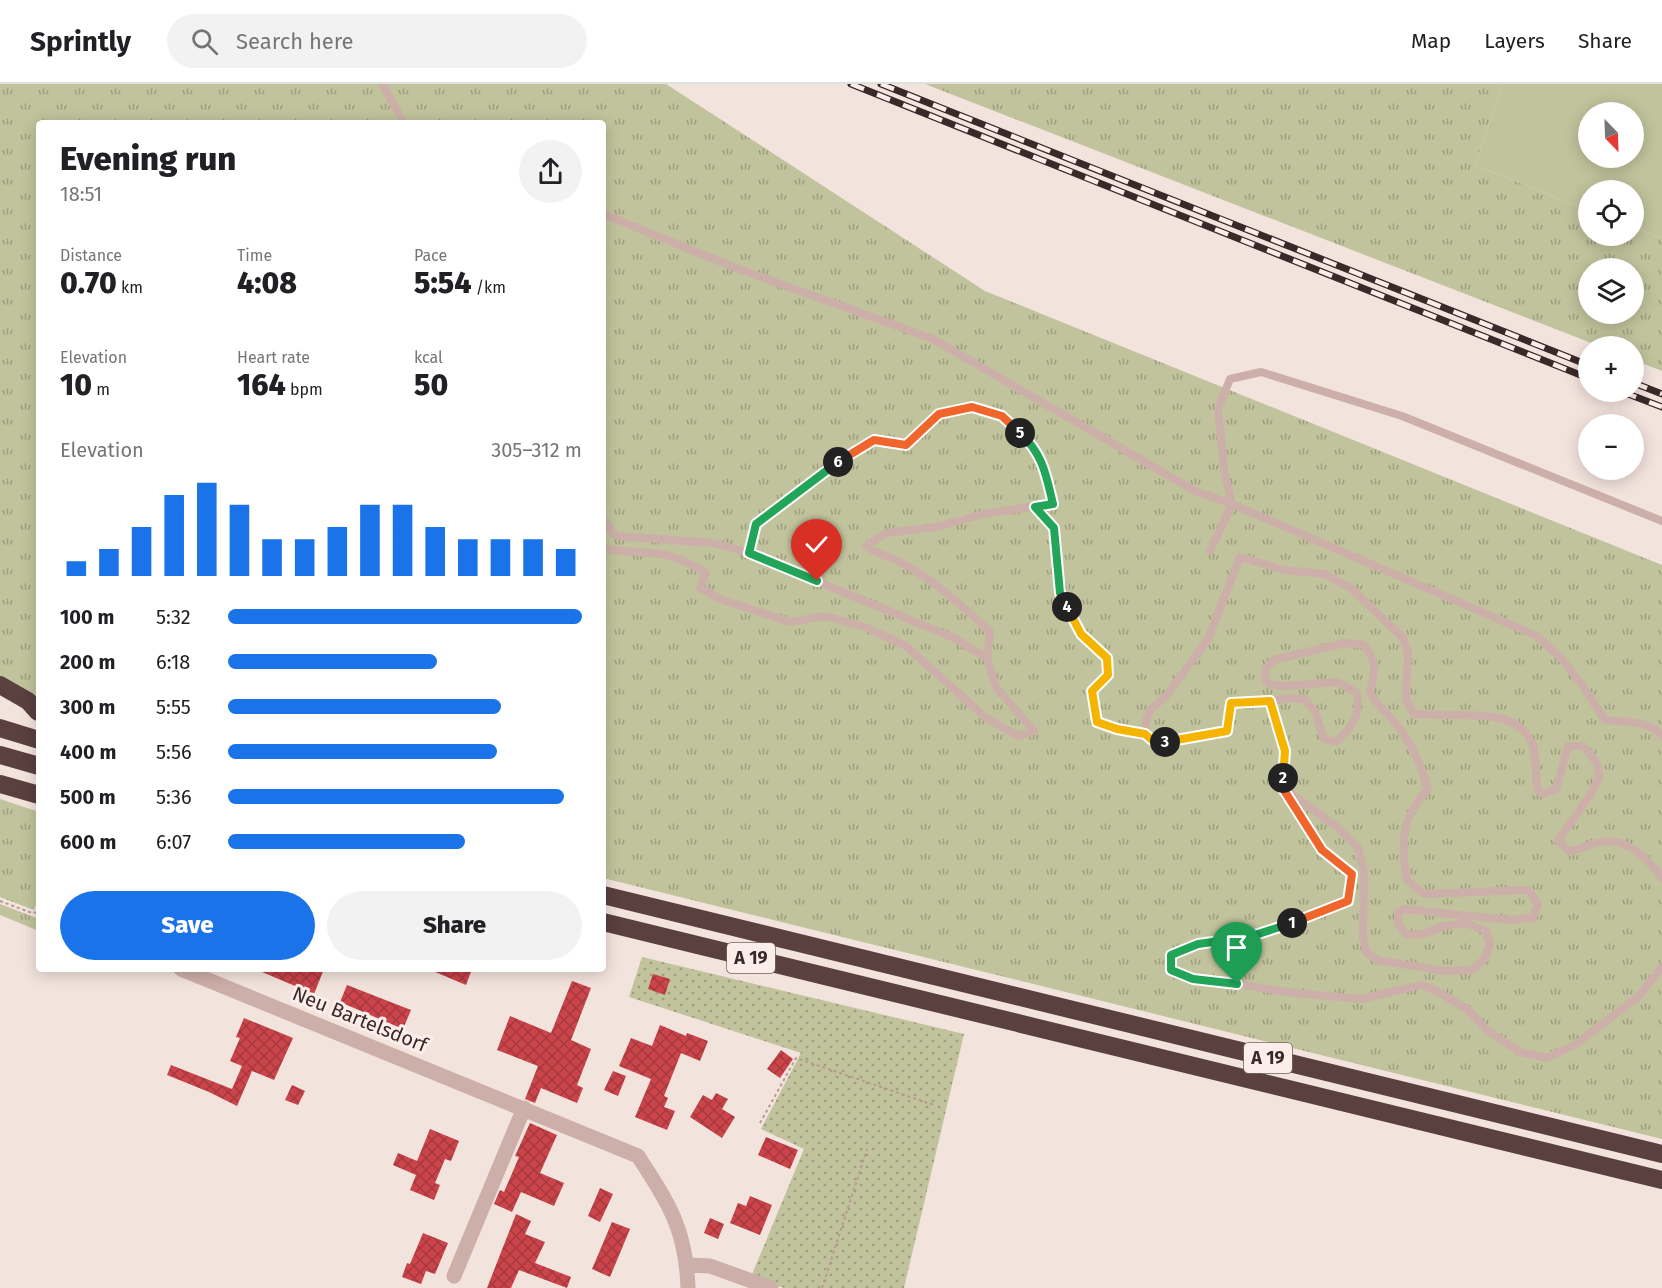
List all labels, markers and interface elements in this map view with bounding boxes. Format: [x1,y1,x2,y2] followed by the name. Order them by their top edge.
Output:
[167,14,587,68] search box
[30,25,131,58] text: Sprintly
[188,25,221,58] icon: search
[236,28,354,55] text: Search here
[1411,28,1451,54] text: Map
[1484,28,1545,54] text: Layers
[1578,28,1632,54] text: Share
[1578,102,1644,168] north arrow
[1578,102,1644,480] map controls
[60,139,236,179] text: Evening run
[519,140,582,203] button: share
[1578,180,1644,246] button: locate
[60,182,102,206] text: 18:51
[60,246,122,265] text: Distance
[237,246,272,265] text: Time
[414,246,447,265] text: Pace
[1578,258,1644,324] button: layers
[60,265,117,301] text: 0.70
[237,265,297,301] text: 4:08
[414,265,471,301] text: 5:54
[117,278,143,297] text: km
[471,278,506,297] text: /km
[1578,336,1644,402] button: +
[60,348,127,367] text: Elevation
[237,348,310,367] text: Heart rate
[414,348,443,367] text: kcal
[60,367,92,403] text: 10
[237,367,286,403] text: 164
[414,367,448,403] text: 50
[92,380,110,399] text: m
[286,380,323,399] text: bpm
[1578,414,1644,480] button: −
[1005,418,1035,448] pin: 5
[1016,423,1024,442] text: 5
[60,438,144,462] text: Elevation
[491,438,582,462] text: 305–312 m
[823,447,853,477] pin: 6
[833,452,843,471] text: 6
[791,519,842,581] pin
[800,528,833,561] icon: check
[1052,592,1082,622] pin: 4
[1062,597,1072,616] text: 4
[60,605,114,629] text: 100 m
[156,605,191,629] text: 5:32
[60,650,115,674] text: 200 m
[156,650,190,674] text: 6:18
[60,695,115,719] text: 300 m
[156,695,191,719] text: 5:55
[1150,727,1180,757] pin: 3
[1161,732,1169,751] text: 3
[60,740,116,764] text: 400 m
[156,740,192,764] text: 5:56
[1268,763,1298,793] pin: 2
[1279,768,1287,787] text: 2
[60,785,116,809] text: 500 m
[156,785,192,809] text: 5:36
[60,830,116,854] text: 600 m
[156,830,191,854] text: 6:07
[60,891,315,960] button: Save
[327,891,582,960] button: Share
[1277,908,1307,938] pin: 1
[1288,913,1296,932] text: 1
[1211,922,1262,984] pin
[1220,931,1253,964] icon: arrive
[727,943,775,973] road number: A 19
[289,981,432,1057] street label: Neu Bartelsdorf
[1244,1043,1292,1073] road number: A 19

